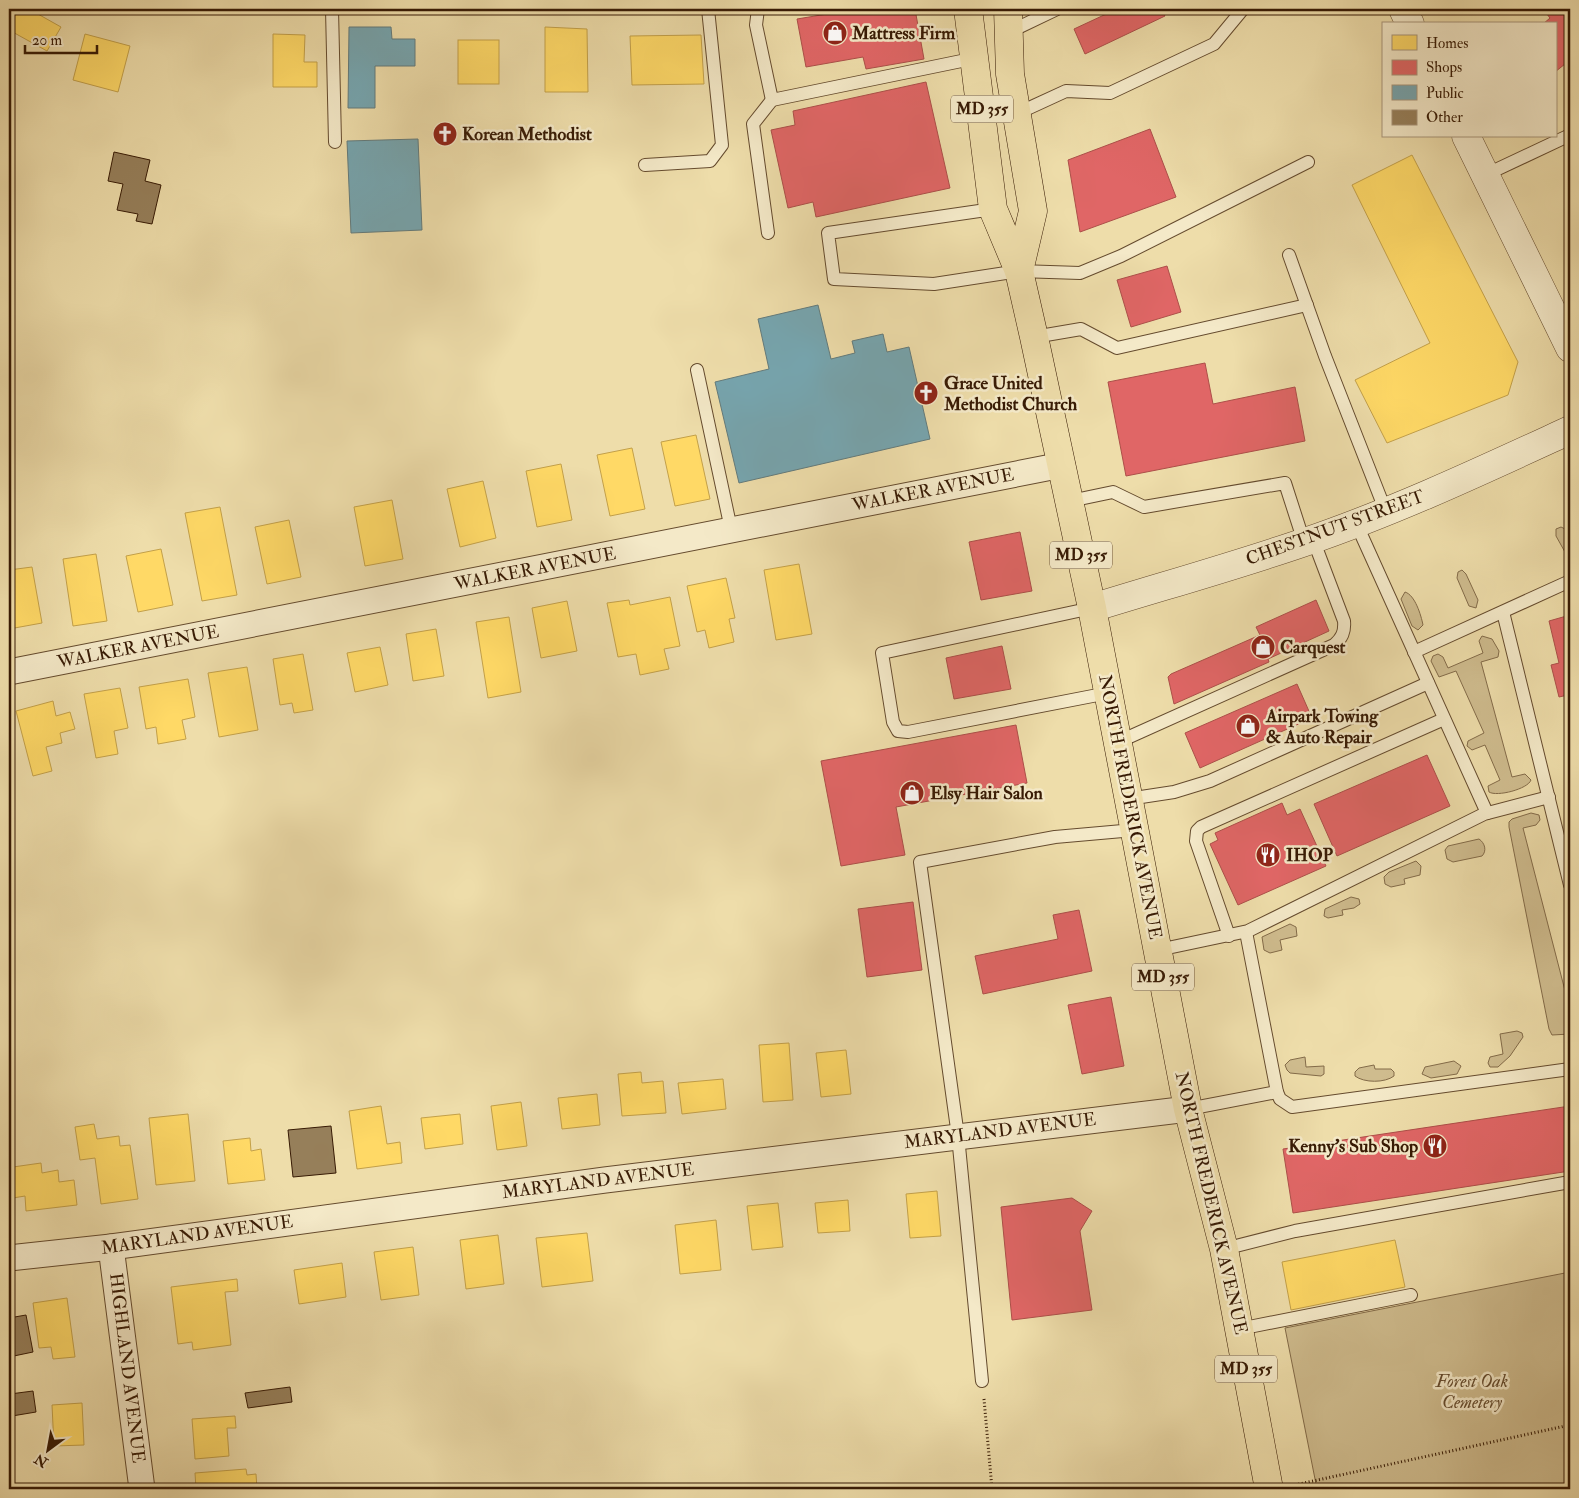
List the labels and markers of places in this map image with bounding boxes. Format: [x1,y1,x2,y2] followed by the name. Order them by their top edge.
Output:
[822,20,848,46] shop icon: Mattress Firm
[851,22,956,45] place label: Mattress Firm
[432,121,458,147] church icon: Korean Methodist
[462,123,592,146] place label: Korean Methodist
[943,372,1078,416] place label: Grace United Methodist Church
[913,380,939,406] church icon: Grace United Methodist Church
[1250,634,1276,660] shop icon: Carquest
[1280,636,1346,659] place label: Carquest
[1265,705,1379,749] place label: Airpark Towing & Auto Repair
[1235,713,1261,739] shop icon: Airpark Towing & Auto Repair
[899,780,925,806] shop icon: Elsy Hair Salon
[930,782,1043,805] place label: Elsy Hair Salon
[1255,842,1281,868] restaurant icon: IHOP
[1286,844,1333,867] place label: IHOP
[1422,1133,1448,1159] restaurant icon: Kenny's Sub Shop
[1288,1135,1418,1158] place label: Kenny's Sub Shop

